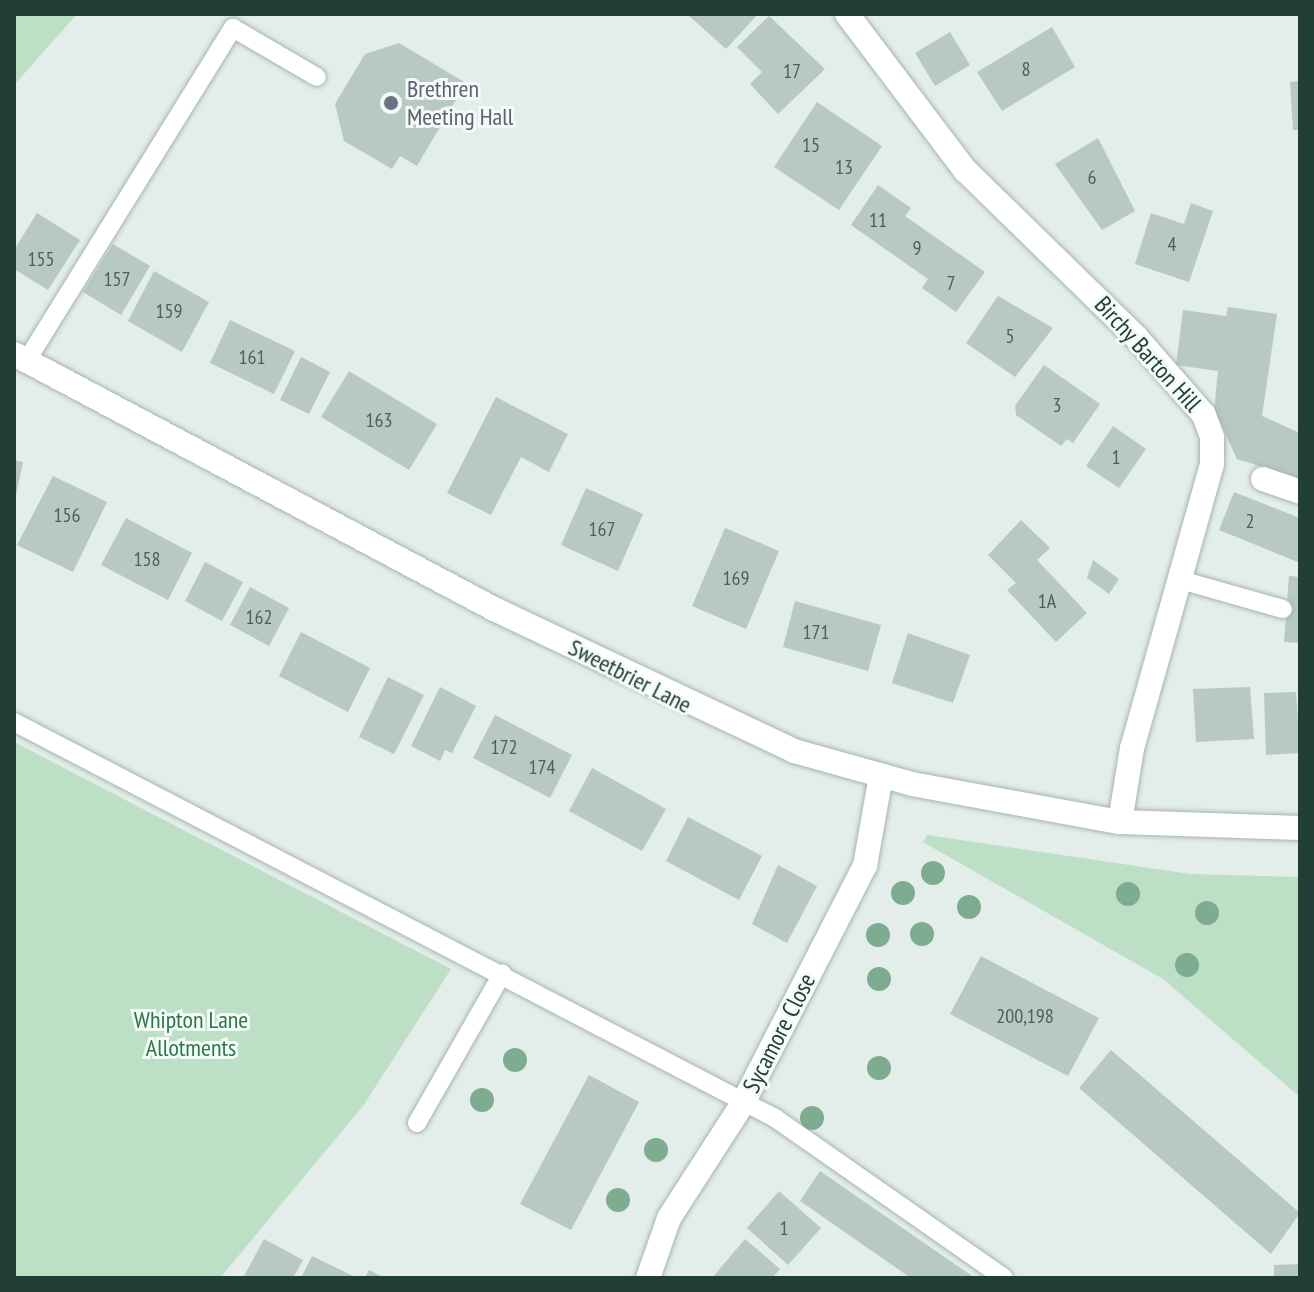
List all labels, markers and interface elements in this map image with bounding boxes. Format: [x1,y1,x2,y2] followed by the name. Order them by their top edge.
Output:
[1022,57,1030,81] house number: 8
[783,59,801,83] house number: 17
[407,75,513,131] place label: Brethren Meeting Hall
[382,94,400,112] marker: Brethren Meeting Hall
[802,133,820,157] house number: 15
[835,155,853,179] house number: 13
[1088,165,1096,189] house number: 6
[869,208,887,232] house number: 11
[1168,232,1176,256] house number: 4
[913,236,921,260] house number: 9
[28,247,54,271] house number: 155
[104,267,130,291] house number: 157
[947,271,955,295] house number: 7
[1088,290,1208,418] street label: Birchy Barton Hill
[156,299,182,323] house number: 159
[1006,324,1014,348] house number: 5
[239,345,265,369] house number: 161
[1053,393,1061,417] house number: 3
[366,408,392,432] house number: 163
[1112,445,1120,469] house number: 1
[54,503,80,527] house number: 156
[1246,509,1254,533] house number: 2
[589,517,615,541] house number: 167
[134,547,160,571] house number: 158
[723,566,749,590] house number: 169
[1038,589,1056,613] house number: 1A
[246,605,272,629] house number: 162
[803,620,829,644] house number: 171
[564,633,696,719] street label: Sweetbrier Lane
[491,735,517,759] house number: 172
[529,755,555,779] house number: 174
[737,969,821,1097] street label: Sycamore Close
[996,1004,1054,1028] house number: 200,198
[134,1006,248,1062] park label: Whipton Lane Allotments
[780,1216,788,1240] house number: 1

